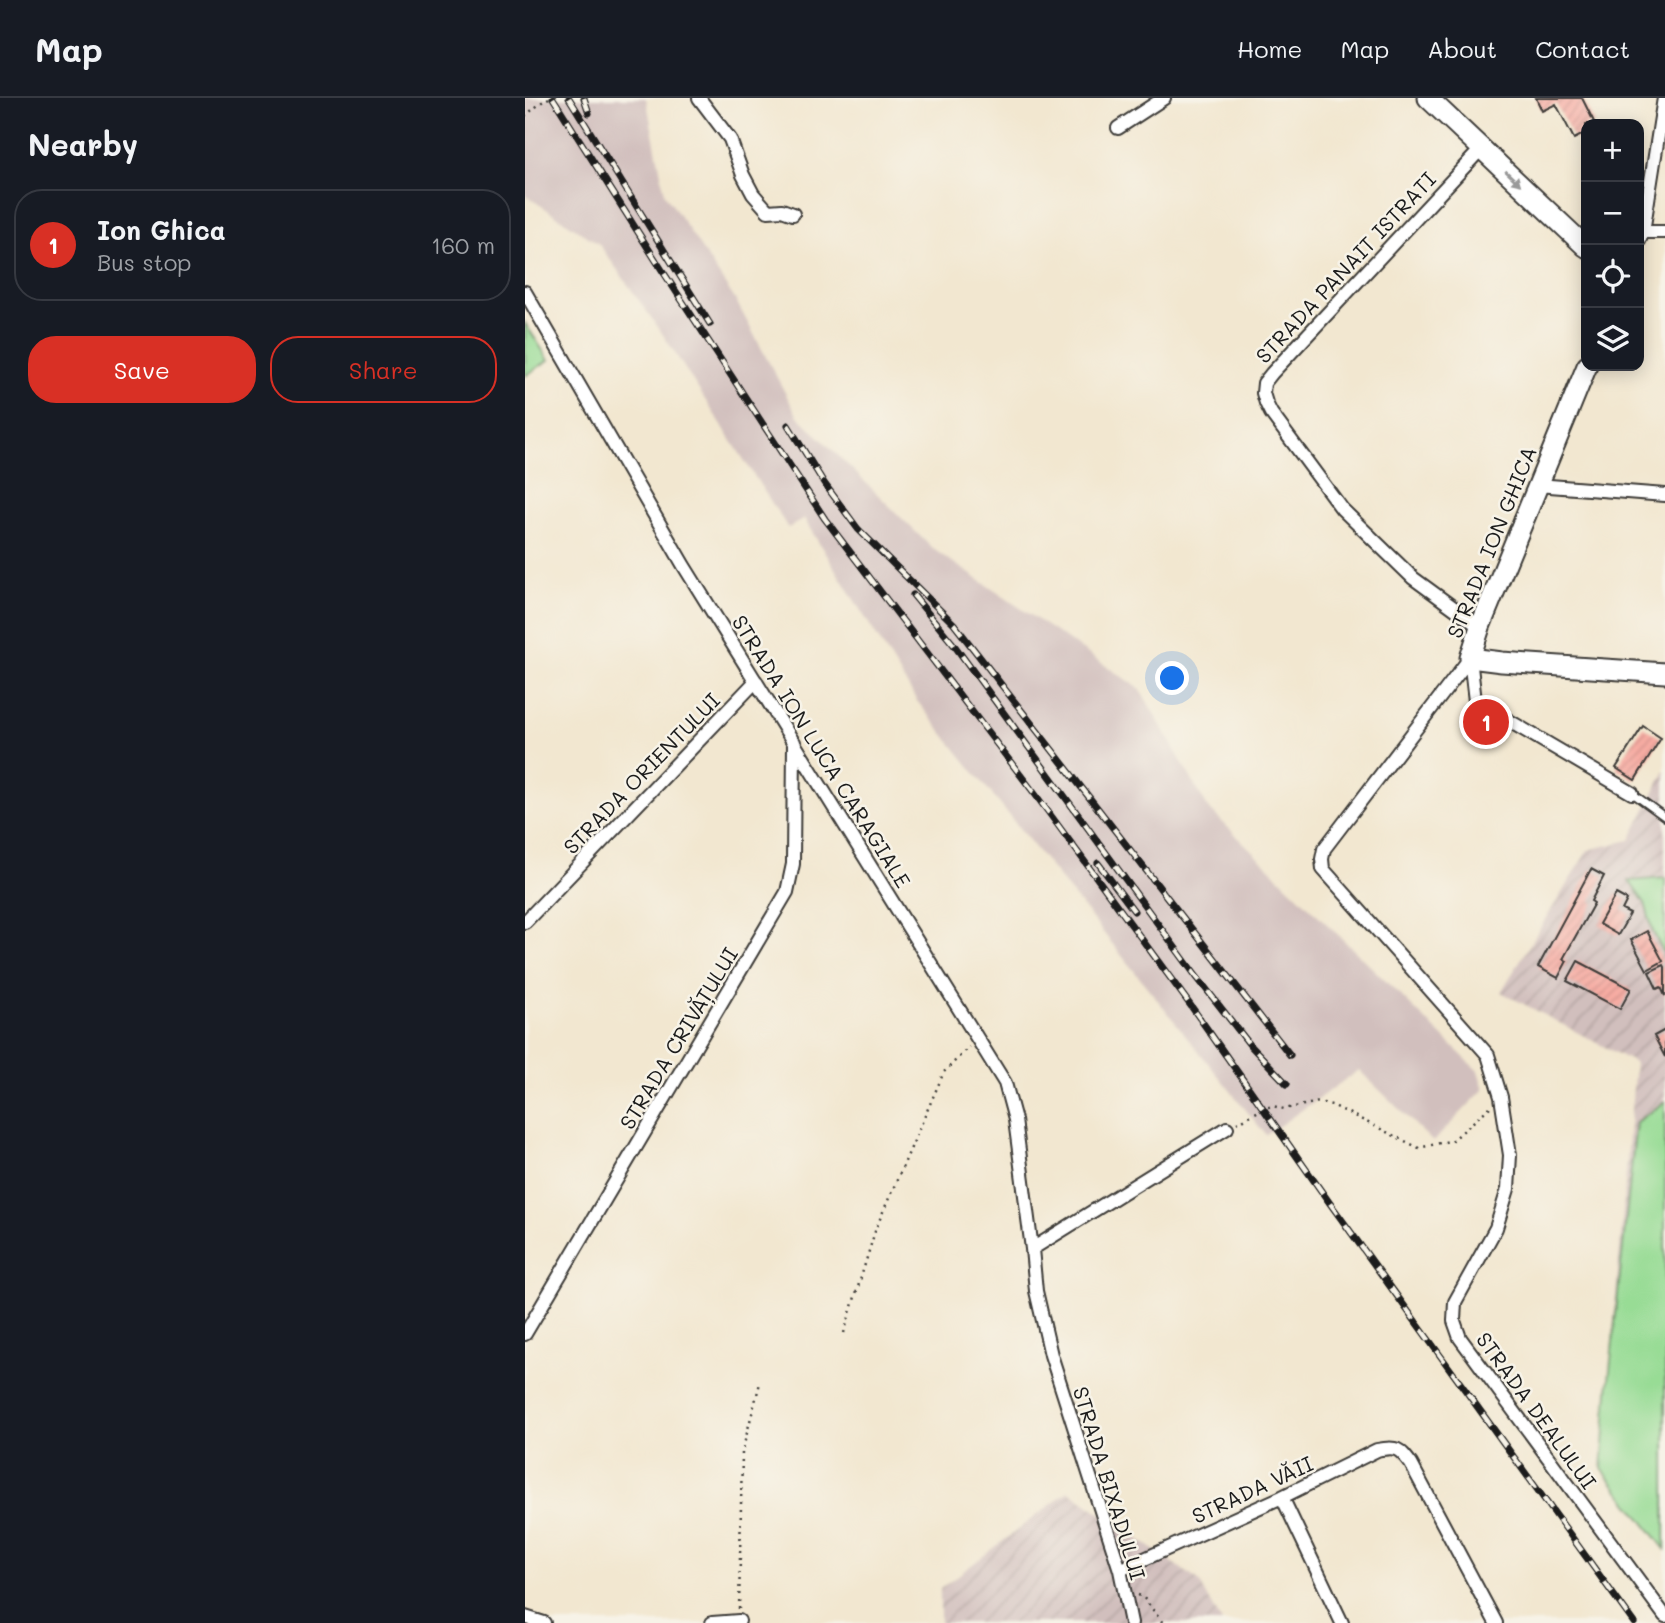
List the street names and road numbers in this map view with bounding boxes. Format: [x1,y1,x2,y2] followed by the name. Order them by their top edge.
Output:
[1249,166,1441,368] street label: STRADA PANAIT ISTRATI
[1440,442,1542,642] street label: STRADA ION GHICA
[727,610,917,892] street label: STRADA ION LUCA CARAGIALE
[557,687,725,859] street label: STRADA ORIENTULUI
[613,942,744,1134] street label: STRADA CRIVĂȚULUI
[1471,1326,1603,1494] street label: STRADA DEALULUI
[1068,1383,1152,1583] street label: STRADA BIXADULUI
[1187,1449,1317,1529] street label: STRADA VĂII

